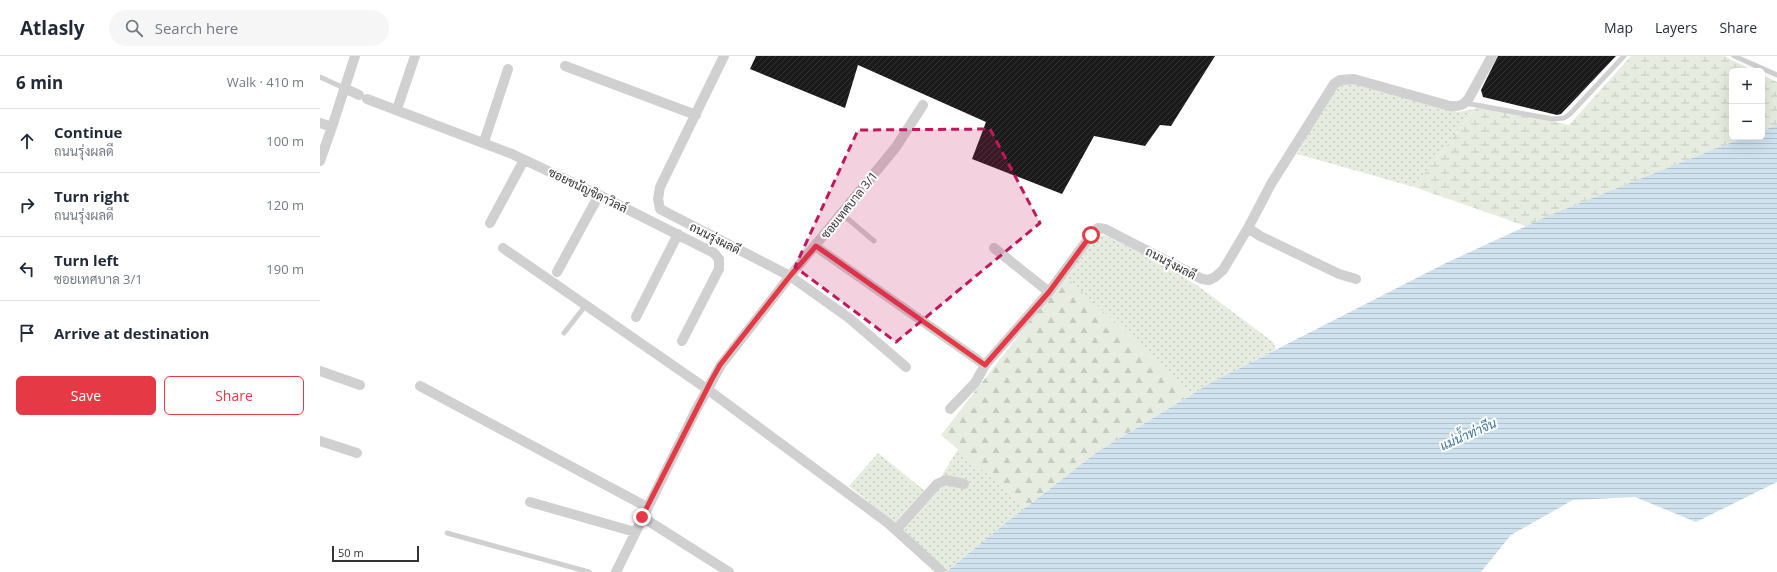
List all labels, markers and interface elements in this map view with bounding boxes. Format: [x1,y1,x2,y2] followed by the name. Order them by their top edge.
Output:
[109,10,389,46] search box
[20,15,85,41] text: Atlasly
[123,17,145,39] icon: search
[155,18,238,38] text: Search here
[1604,18,1633,37] text: Map
[1655,18,1697,37] text: Layers
[1719,18,1757,37] text: Share
[1729,68,1765,140] map controls
[1729,68,1765,104] button: +
[16,71,63,94] text: 6 min
[227,73,304,91] text: Walk · 410 m
[1729,104,1765,140] button: −
[54,122,122,142] text: Continue
[16,130,38,152] icon: ahead
[266,132,304,150] text: 100 m
[54,142,114,160] text: ถนนรุ่งผลดี
[545,163,631,217] street label: ซอยชนัญชิดาวิลล์
[817,168,881,242] street label: ซอยเทศบาล 3/1
[54,186,129,206] text: Turn right
[16,194,38,216] icon: right
[266,196,304,214] text: 120 m
[54,206,114,224] text: ถนนรุ่งผลดี
[686,218,743,259] street label: ถนนรุ่งผลดี
[1082,226,1100,244] route start
[1142,243,1199,284] street label: ถนนรุ่งผลดี
[54,250,119,270] text: Turn left
[16,258,38,280] icon: left
[266,260,304,278] text: 190 m
[54,270,143,288] text: ซอยเทศบาล 3/1
[16,322,38,344] icon: arrive
[54,323,209,343] text: Arrive at destination
[16,376,156,415] button: Save
[164,376,304,415] button: Share
[1436,410,1500,455] water label: แม่น้ำท่าจีน
[633,508,651,526] route end
[332,544,419,563] scale bar
[338,545,364,560] text: 50 m

